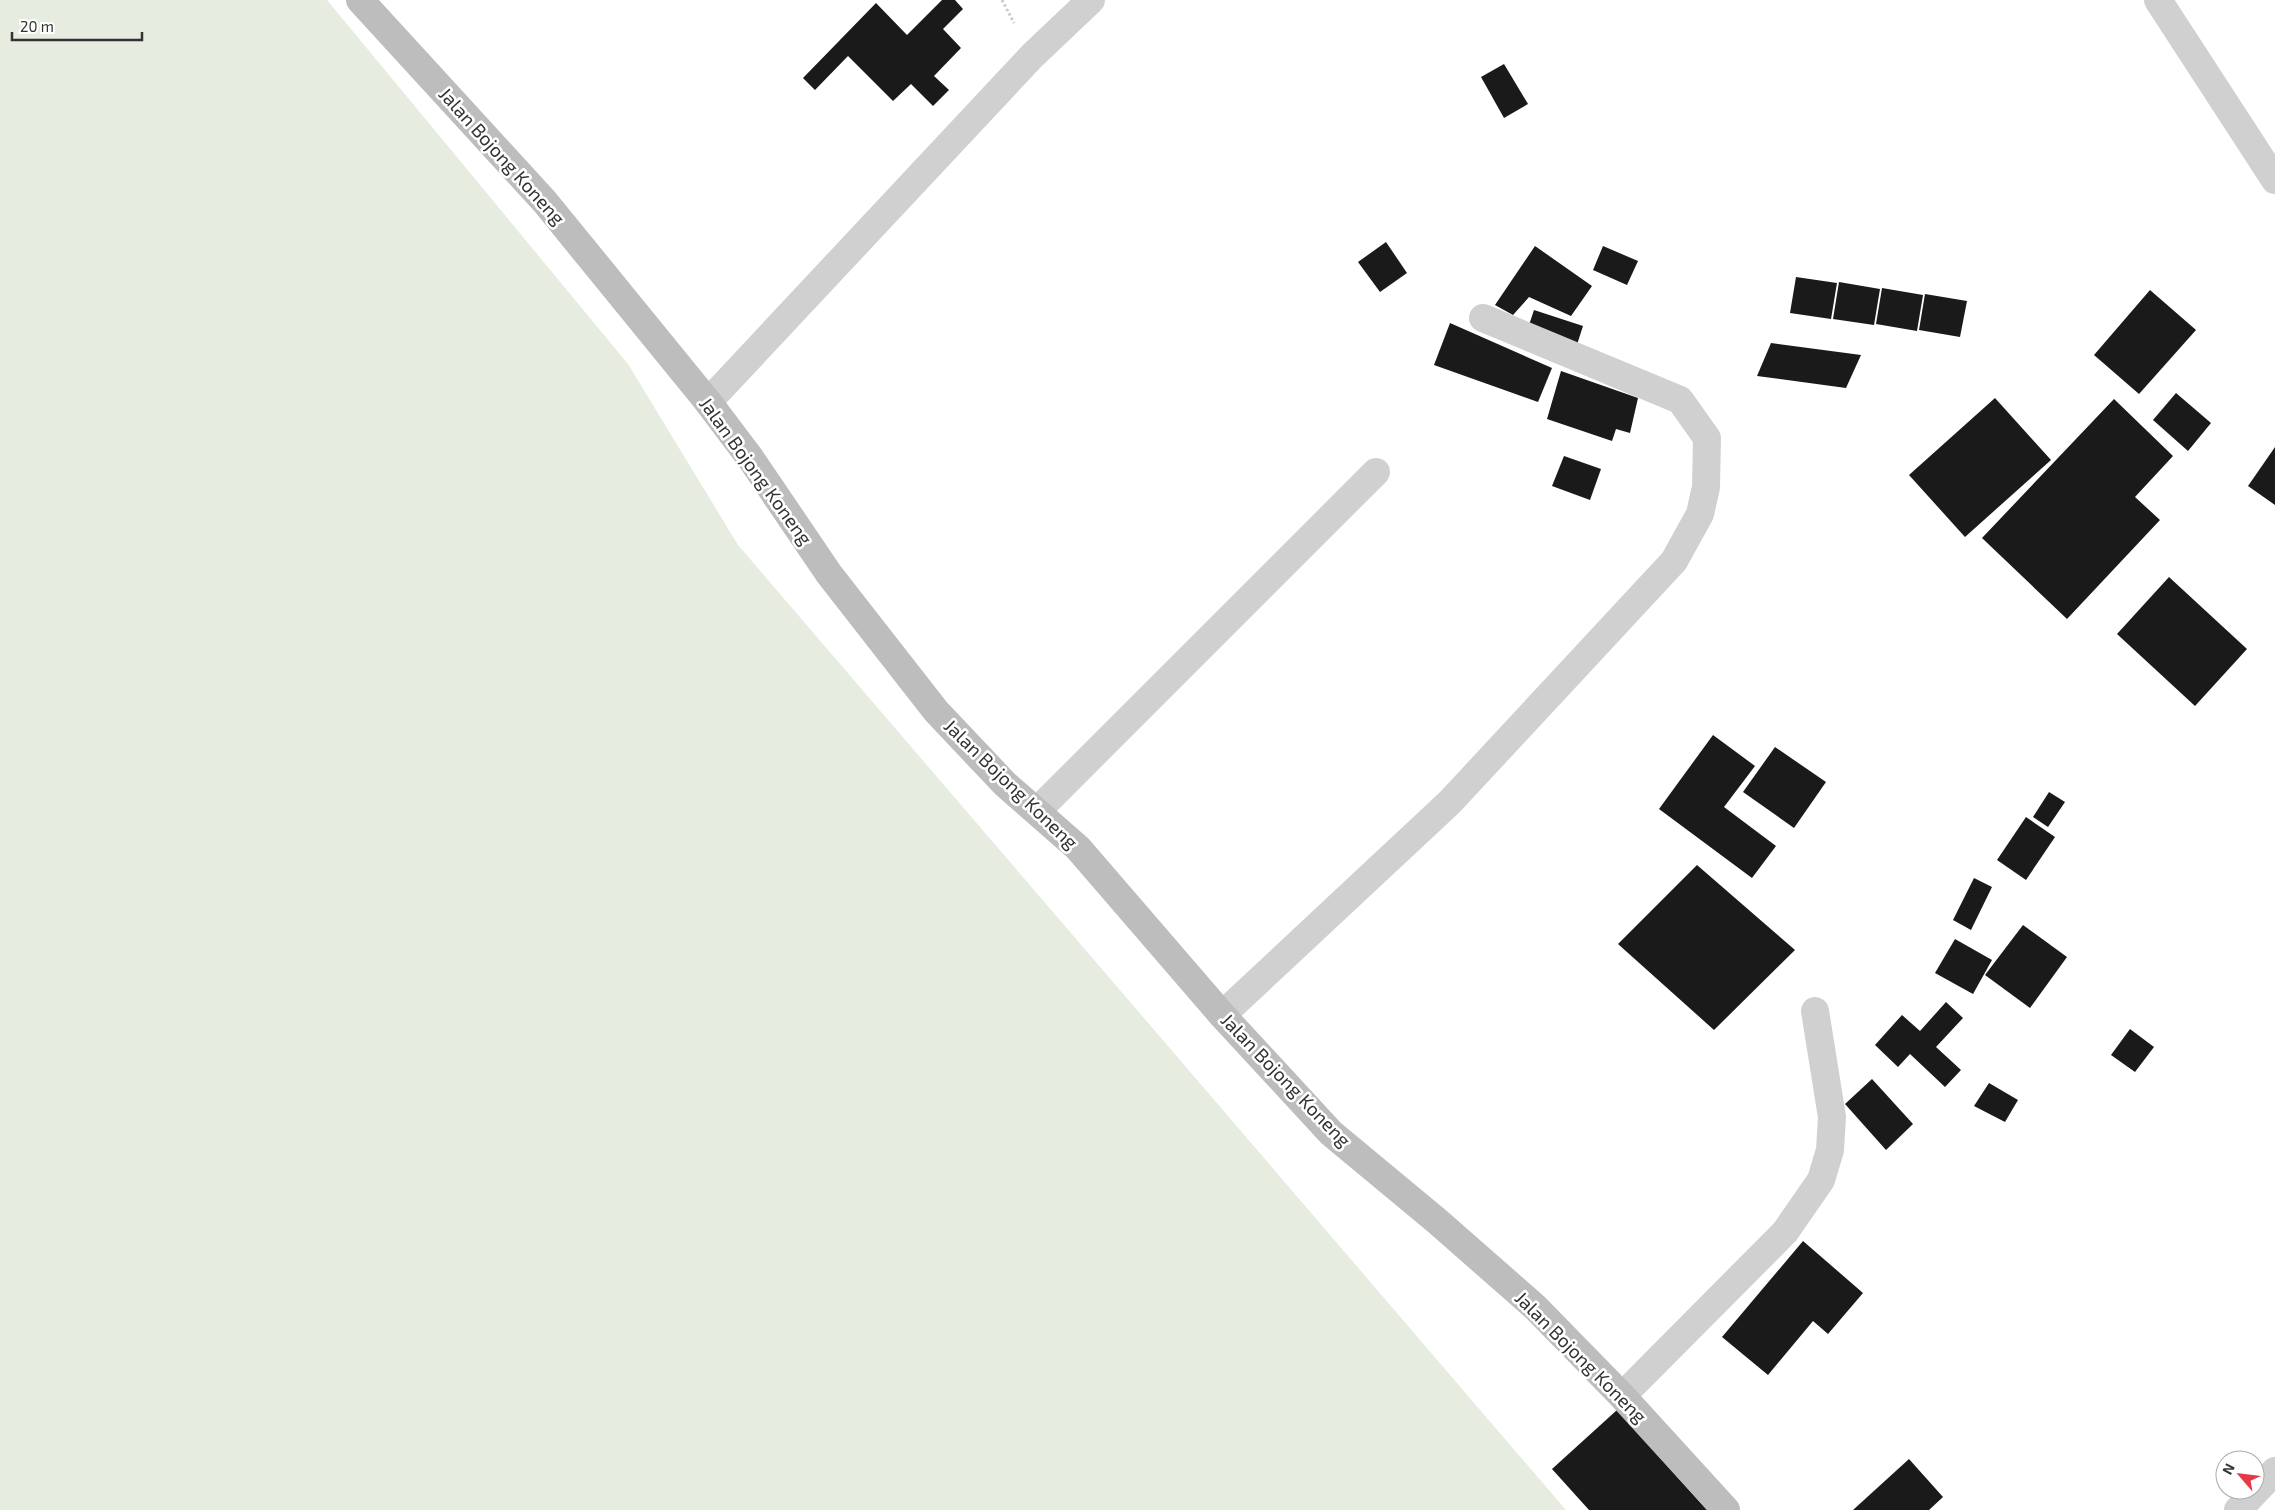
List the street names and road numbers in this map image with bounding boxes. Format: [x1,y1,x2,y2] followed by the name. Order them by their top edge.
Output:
[435,82,570,229] street label: Jalan Bojong Koneng
[695,392,818,549] street label: Jalan Bojong Koneng
[940,714,1083,854] street label: Jalan Bojong Koneng
[1217,1008,1356,1152] street label: Jalan Bojong Koneng
[1511,1286,1652,1428] street label: Jalan Bojong Koneng

